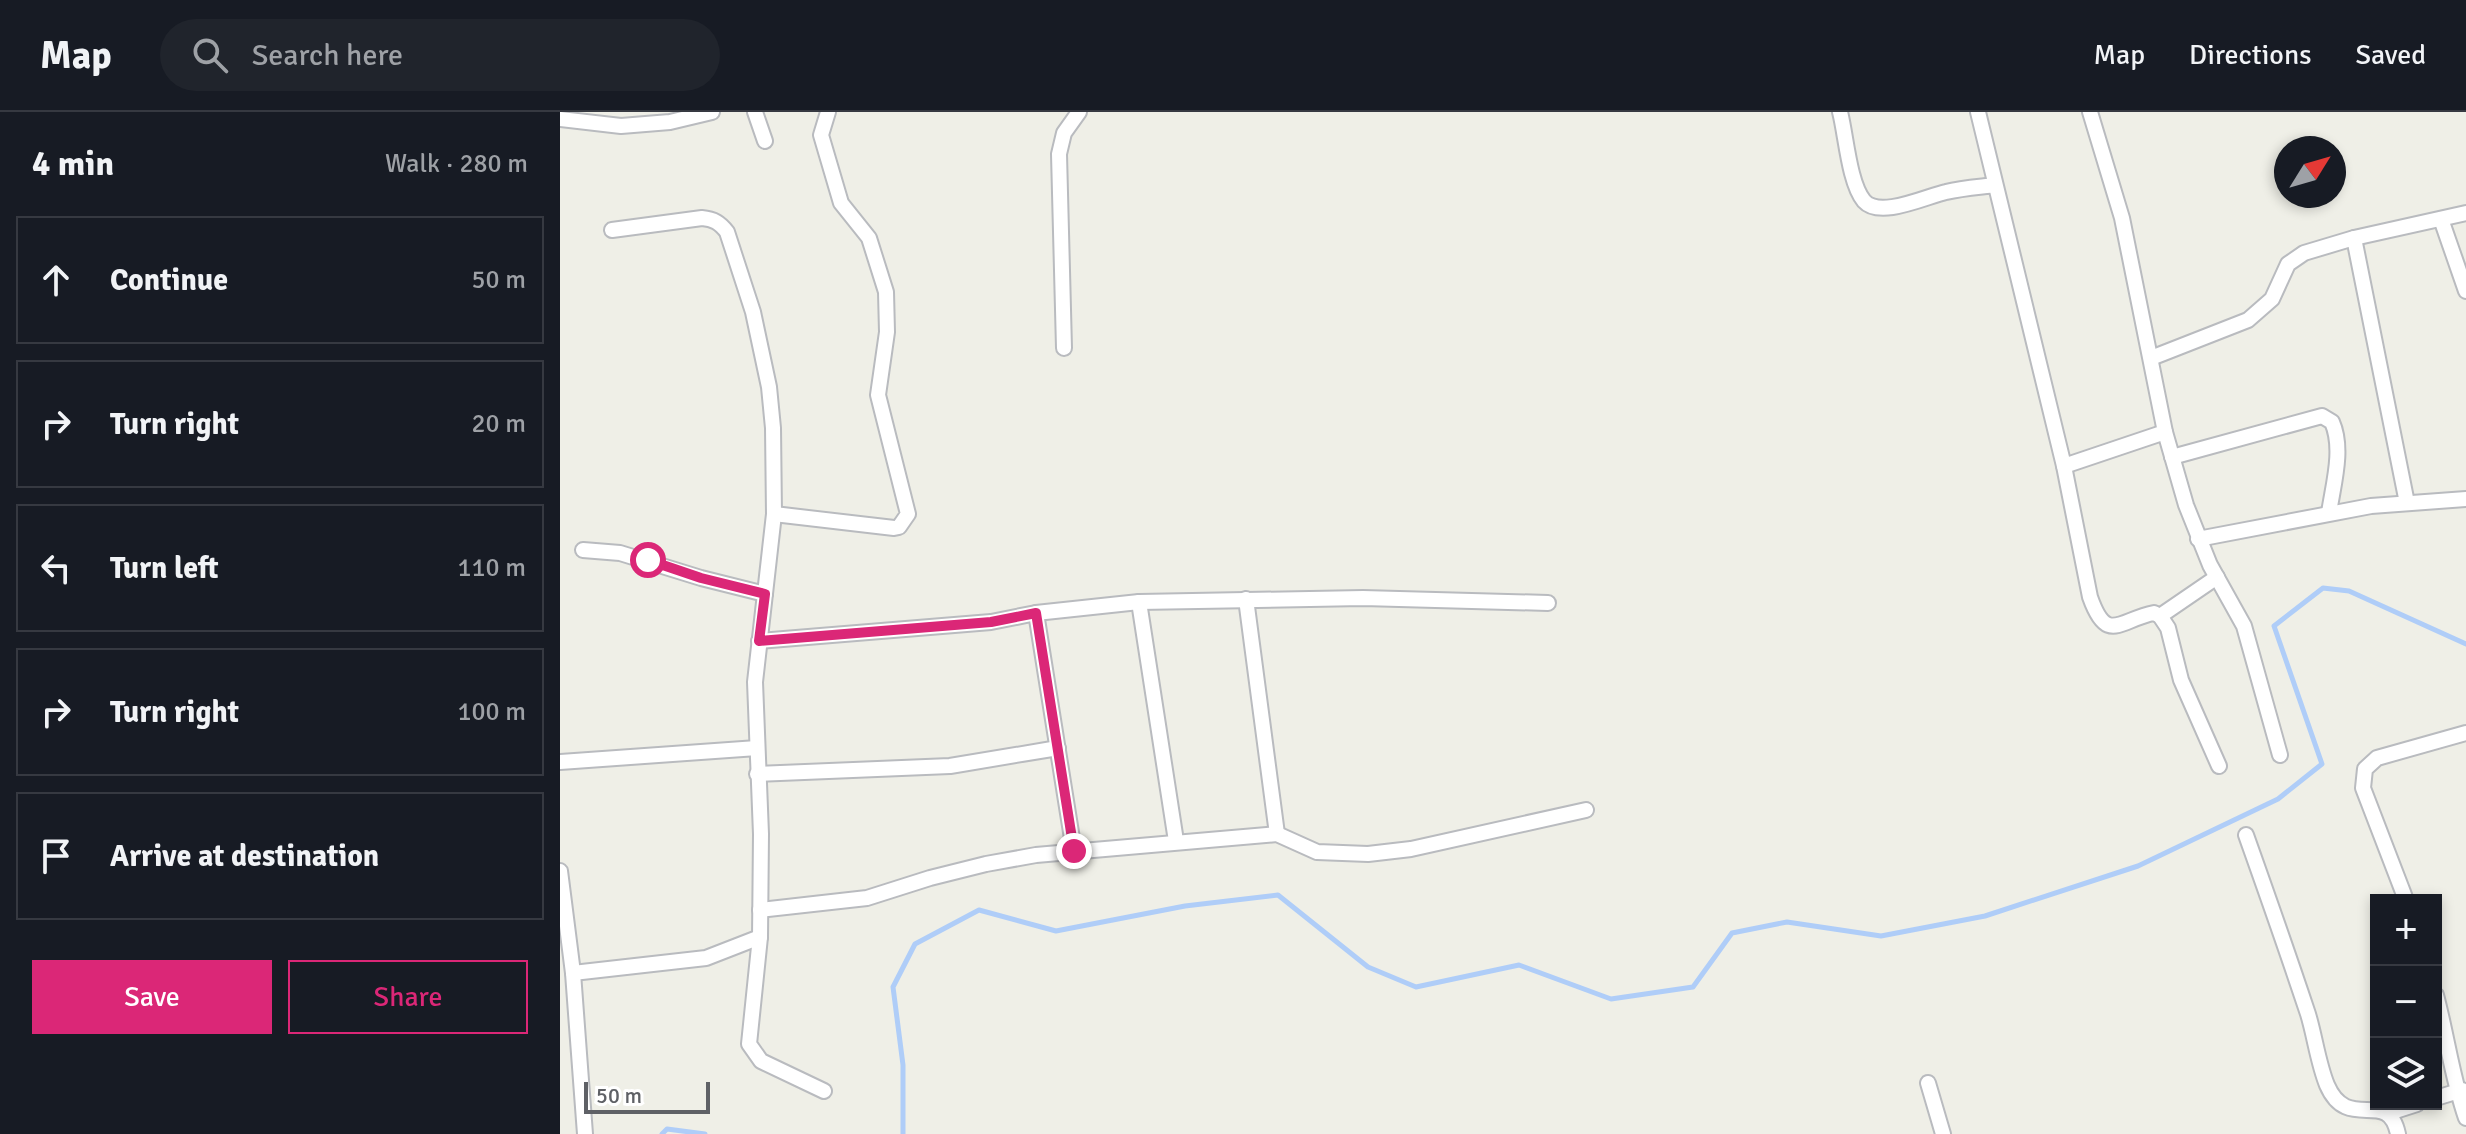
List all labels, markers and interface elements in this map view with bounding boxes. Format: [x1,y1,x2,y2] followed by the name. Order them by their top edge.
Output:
[160,19,720,91] search box
[40,32,112,79] text: Map
[188,33,232,77] icon: search
[252,37,403,74] text: Search here
[2093,38,2145,72] text: Map
[2189,38,2311,72] text: Directions
[2355,38,2426,72] text: Saved
[2274,136,2346,208] north arrow
[32,143,114,185] text: 4 min
[385,148,528,180] text: Walk · 280 m
[34,258,78,302] icon: ahead
[110,262,228,299] text: Continue
[471,264,526,296] text: 50 m
[34,402,78,446] icon: right
[110,406,239,443] text: Turn right
[471,408,526,440] text: 20 m
[630,542,666,578] route start
[34,546,78,590] icon: left
[110,550,219,587] text: Turn left
[457,552,526,584] text: 110 m
[34,690,78,734] icon: right
[110,694,239,731] text: Turn right
[457,696,526,728] text: 100 m
[1056,833,1092,869] route end
[34,834,78,878] icon: arrive
[110,838,379,875] text: Arrive at destination
[2370,894,2442,1110] map controls
[2370,894,2442,966] button: +
[32,960,272,1034] button: Save
[288,960,528,1034] button: Share
[2370,966,2442,1038] button: −
[2370,1038,2442,1110] button: layers
[584,1078,710,1114] scale bar
[596,1082,642,1109] text: 50 m

